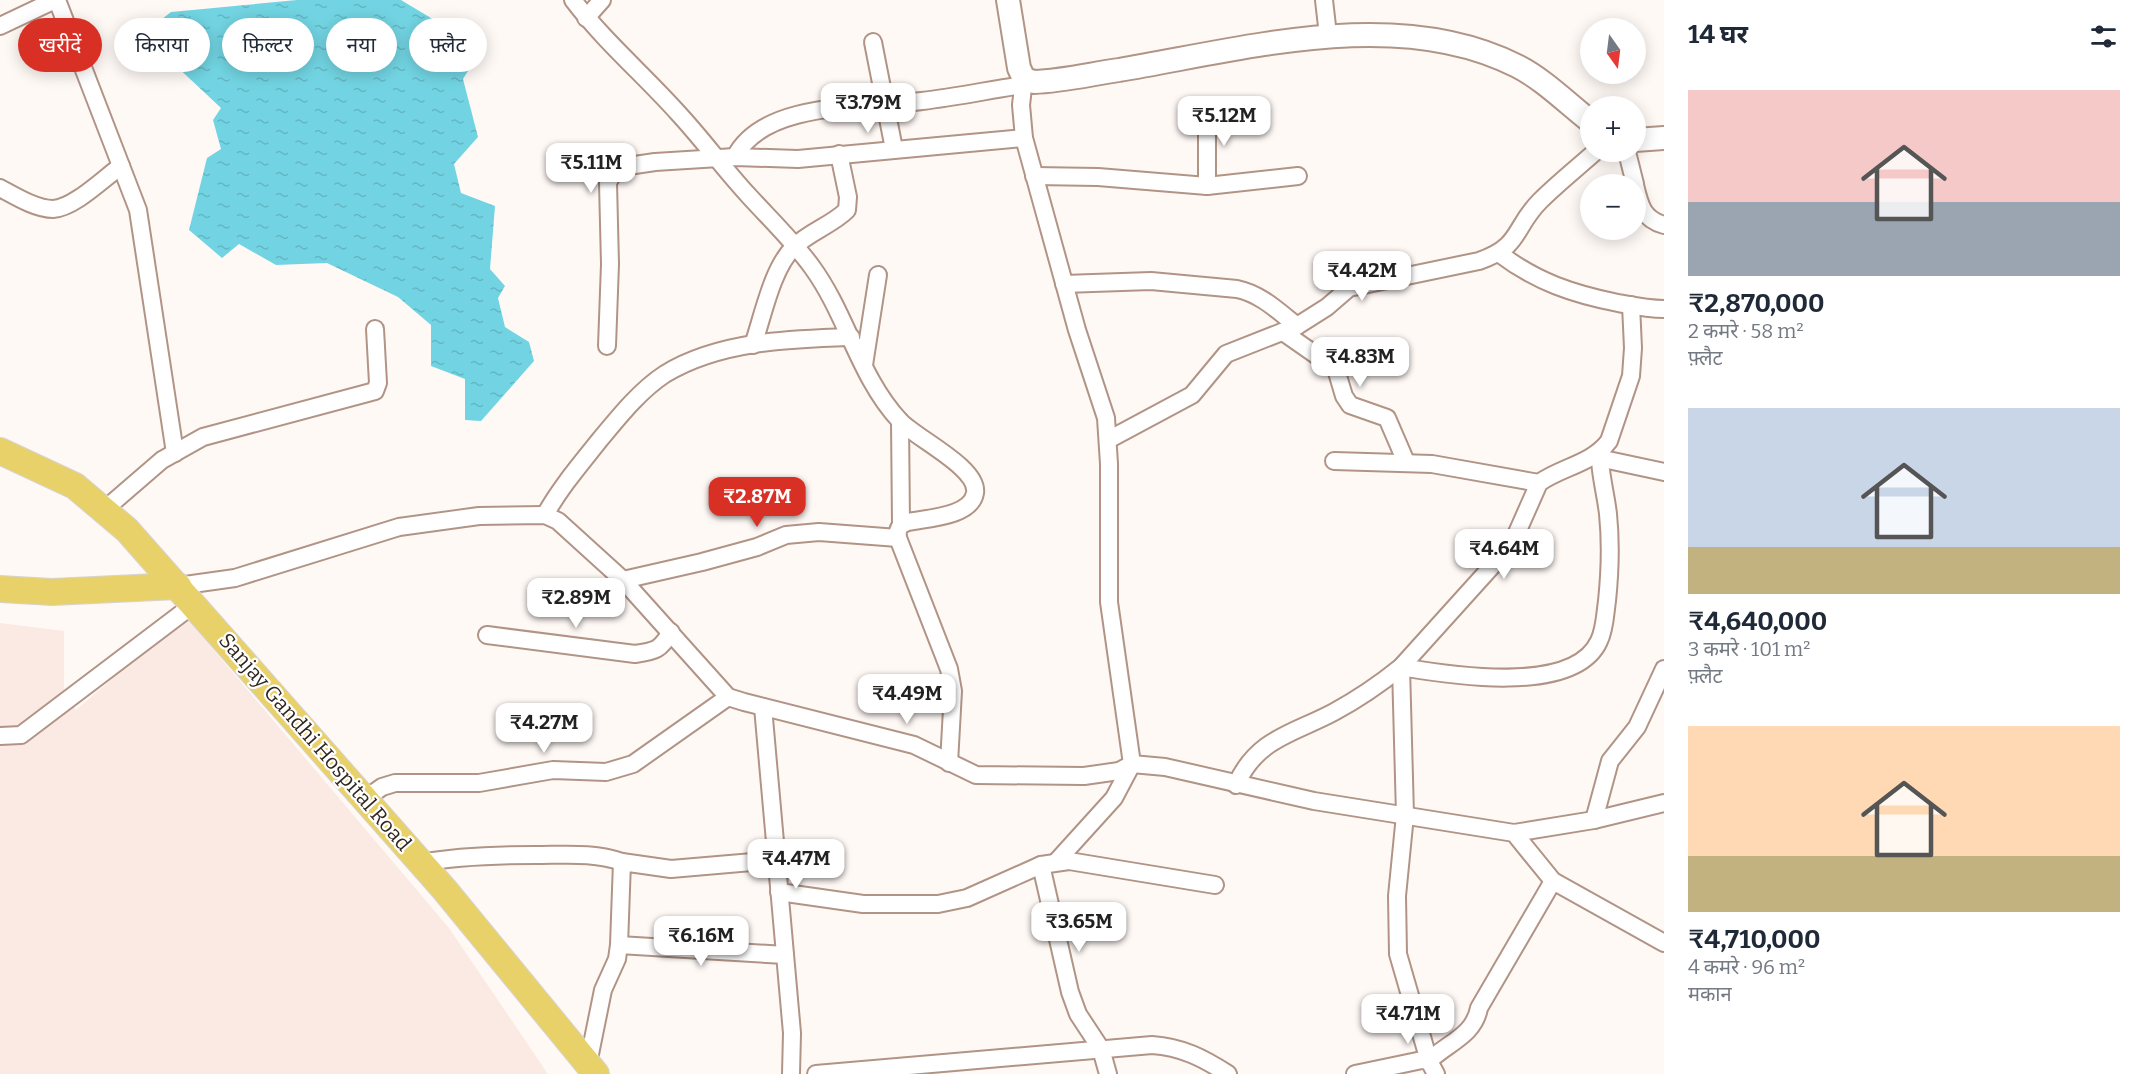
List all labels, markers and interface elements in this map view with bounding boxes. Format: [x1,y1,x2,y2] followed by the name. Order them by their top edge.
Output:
[18,18,102,72] chip: खरीदें
[114,18,210,72] chip: किराया
[222,18,314,72] chip: फ़िल्टर
[326,18,397,72] chip: नया
[409,18,487,72] chip: फ़्लैट
[1580,18,1646,84] north arrow
[1580,18,1646,240] map controls
[1688,19,1748,50] text: 14 घर
[2087,20,2120,53] icon: filters
[819,83,917,134] pin: ₹3.79M
[835,90,901,114] text: ₹3.79M
[1175,96,1273,147] pin: ₹5.12M
[1580,96,1646,162] button: +
[1192,103,1256,127] text: ₹5.12M
[1850,129,1958,237] icon: home
[542,143,640,194] pin: ₹5.11M
[560,150,622,174] text: ₹5.11M
[1580,174,1646,240] button: −
[1313,251,1411,302] pin: ₹4.42M
[1327,258,1397,282] text: ₹4.42M
[1688,288,1825,319] text: ₹2,870,000
[1688,319,1803,343] text: 2 कमरे · 58 m²
[1311,337,1409,388] pin: ₹4.83M
[1325,344,1395,368] text: ₹4.83M
[1688,346,1723,370] text: फ़्लैट
[1850,447,1958,555] icon: home
[708,477,806,528] pin: ₹2.87M
[723,484,791,508] text: ₹2.87M
[1455,529,1553,580] pin: ₹4.64M
[1469,536,1539,560] text: ₹4.64M
[527,578,625,629] pin: ₹2.89M
[541,585,611,609] text: ₹2.89M
[1688,606,1827,637] text: ₹4,640,000
[213,628,417,856] street label: Sanjay Gandhi Hospital Road
[1688,637,1810,661] text: 3 कमरे · 101 m²
[1688,664,1723,688] text: फ़्लैट
[858,674,956,725] pin: ₹4.49M
[872,681,942,705] text: ₹4.49M
[495,703,593,754] pin: ₹4.27M
[510,710,578,734] text: ₹4.27M
[1850,765,1958,873] icon: home
[747,839,845,890] pin: ₹4.47M
[761,846,831,870] text: ₹4.47M
[1030,902,1128,953] pin: ₹3.65M
[1045,909,1113,933] text: ₹3.65M
[652,916,750,967] pin: ₹6.16M
[668,923,734,947] text: ₹6.16M
[1688,924,1821,955] text: ₹4,710,000
[1688,955,1805,979] text: 4 कमरे · 96 m²
[1688,982,1732,1006] text: मकान
[1359,994,1457,1045] pin: ₹4.71M
[1375,1001,1441,1025] text: ₹4.71M

